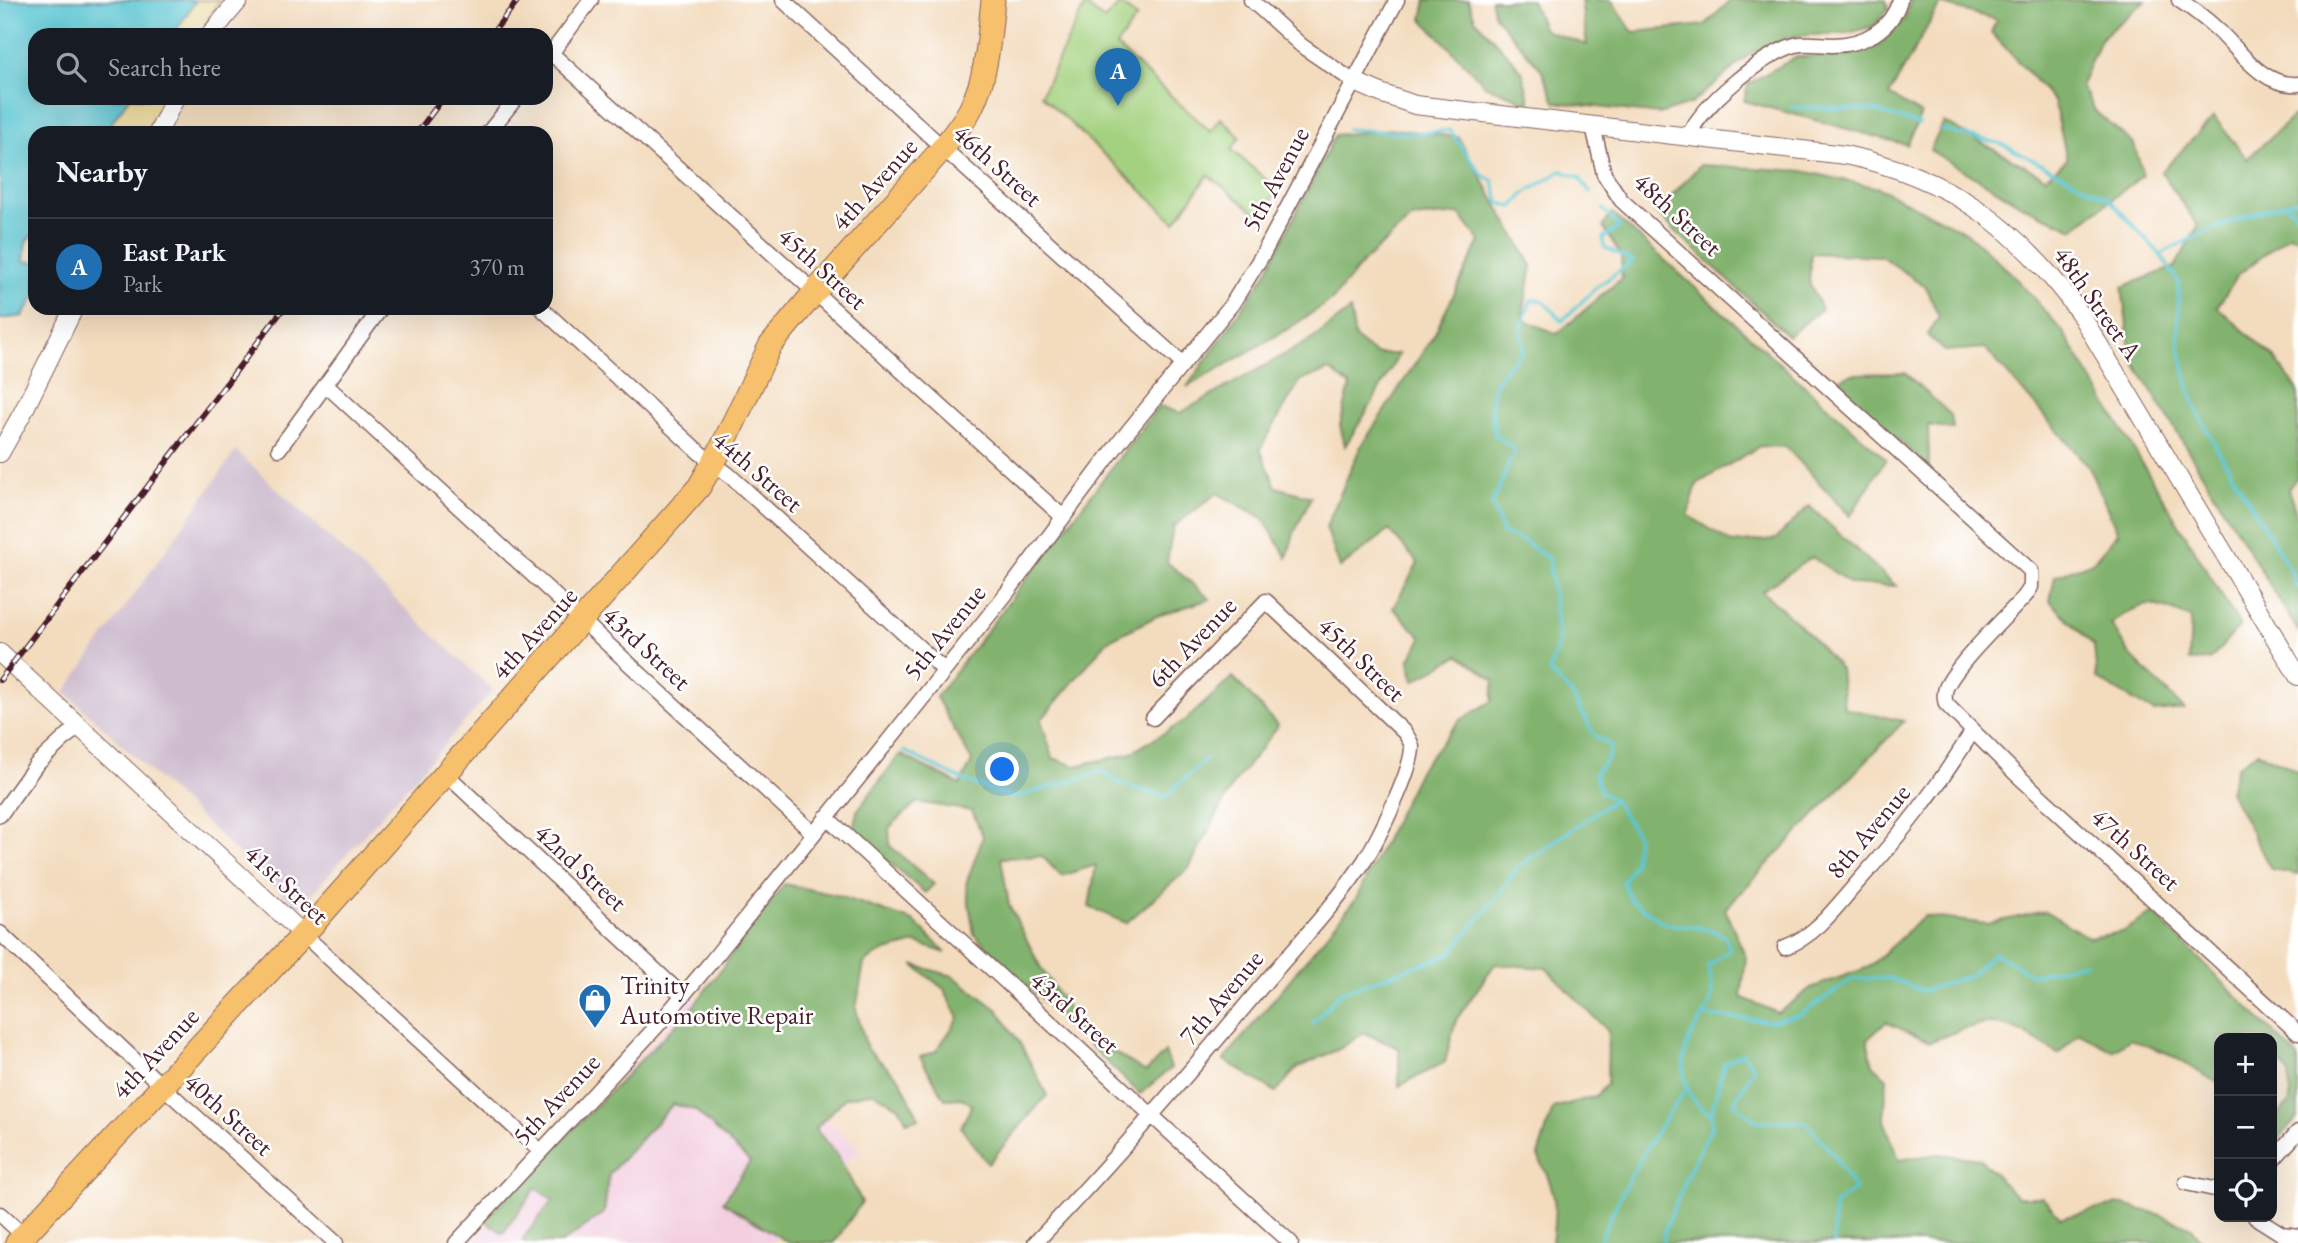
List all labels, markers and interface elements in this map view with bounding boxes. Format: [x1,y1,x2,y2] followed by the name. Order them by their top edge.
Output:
[28,28,553,105] search box
[52,48,90,86] icon: search
[1095,48,1141,106] pin: A
[108,50,221,84] text: Search here
[946,116,1050,214] street label: 46th Street
[1233,121,1317,237] street label: 5th Avenue
[823,130,925,238] street label: 4th Avenue
[56,152,148,191] text: Nearby
[1627,164,1729,264] street label: 48th Street
[771,219,875,317] street label: 45th Street
[123,235,226,269] text: East Park
[2046,239,2150,368] street label: 48th Street A
[71,252,87,282] text: A
[469,252,525,282] text: 370 m
[123,269,162,299] text: Park
[706,422,810,520] street label: 44th Street
[895,577,993,687] street label: 5th Avenue
[483,579,585,687] street label: 4th Avenue
[1140,589,1244,695] street label: 6th Avenue
[596,598,698,698] street label: 43rd Street
[1311,609,1413,709] street label: 45th Street
[985,752,1019,786] your location
[1818,776,1918,886] street label: 8th Avenue
[2084,800,2188,898] street label: 47th Street
[528,816,634,918] street label: 42nd Street
[237,836,337,932] street label: 41st Street
[1171,942,1271,1052] street label: 7th Avenue
[1023,963,1127,1061] street label: 43rd Street
[619,968,814,1032] place label: Trinity Automotive Repair
[576,981,614,1030] shop icon: Trinity Automotive Repair
[104,1000,206,1106] street label: 4th Avenue
[2214,1033,2277,1222] map controls
[2214,1033,2277,1096] button: +
[505,1046,607,1152] street label: 5th Avenue
[177,1065,281,1163] street label: 40th Street
[2214,1096,2277,1159] button: −
[2214,1159,2277,1222] button: locate

